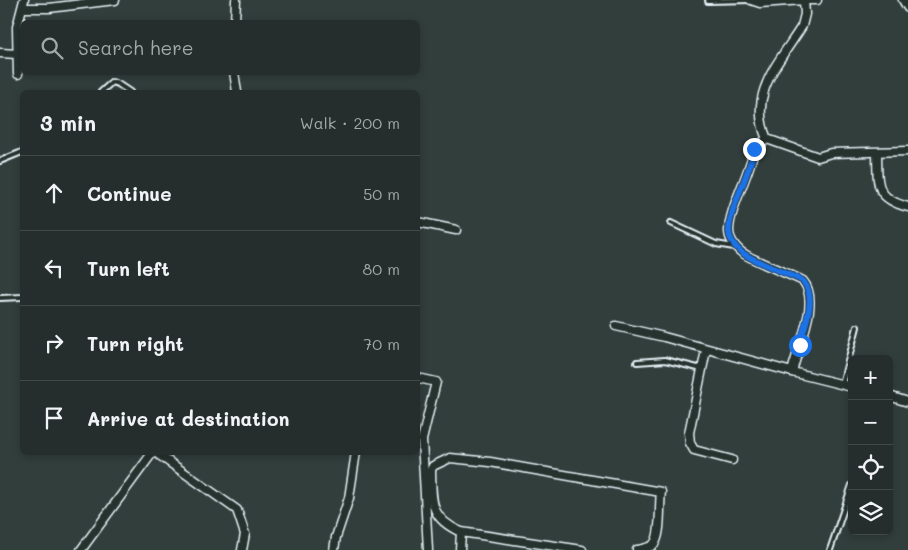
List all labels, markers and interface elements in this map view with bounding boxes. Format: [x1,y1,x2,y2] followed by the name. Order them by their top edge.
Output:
[20,20,420,75] search box
[38,34,66,62] icon: search
[78,35,194,60] text: Search here
[40,109,96,136] text: 3 min
[300,112,400,133] text: Walk · 200 m
[743,138,766,161] route end
[40,179,68,207] icon: ahead
[87,181,172,206] text: Continue
[363,183,400,204] text: 50 m
[40,254,68,282] icon: left
[87,256,170,281] text: Turn left
[363,258,400,279] text: 80 m
[40,329,68,357] icon: right
[87,331,184,356] text: Turn right
[363,333,400,354] text: 70 m
[789,334,812,357] route start
[848,355,893,535] map controls
[848,355,893,400] button: +
[848,400,893,445] button: −
[40,404,68,432] icon: arrive
[87,406,290,431] text: Arrive at destination
[848,445,893,490] button: locate
[848,490,893,535] button: layers

